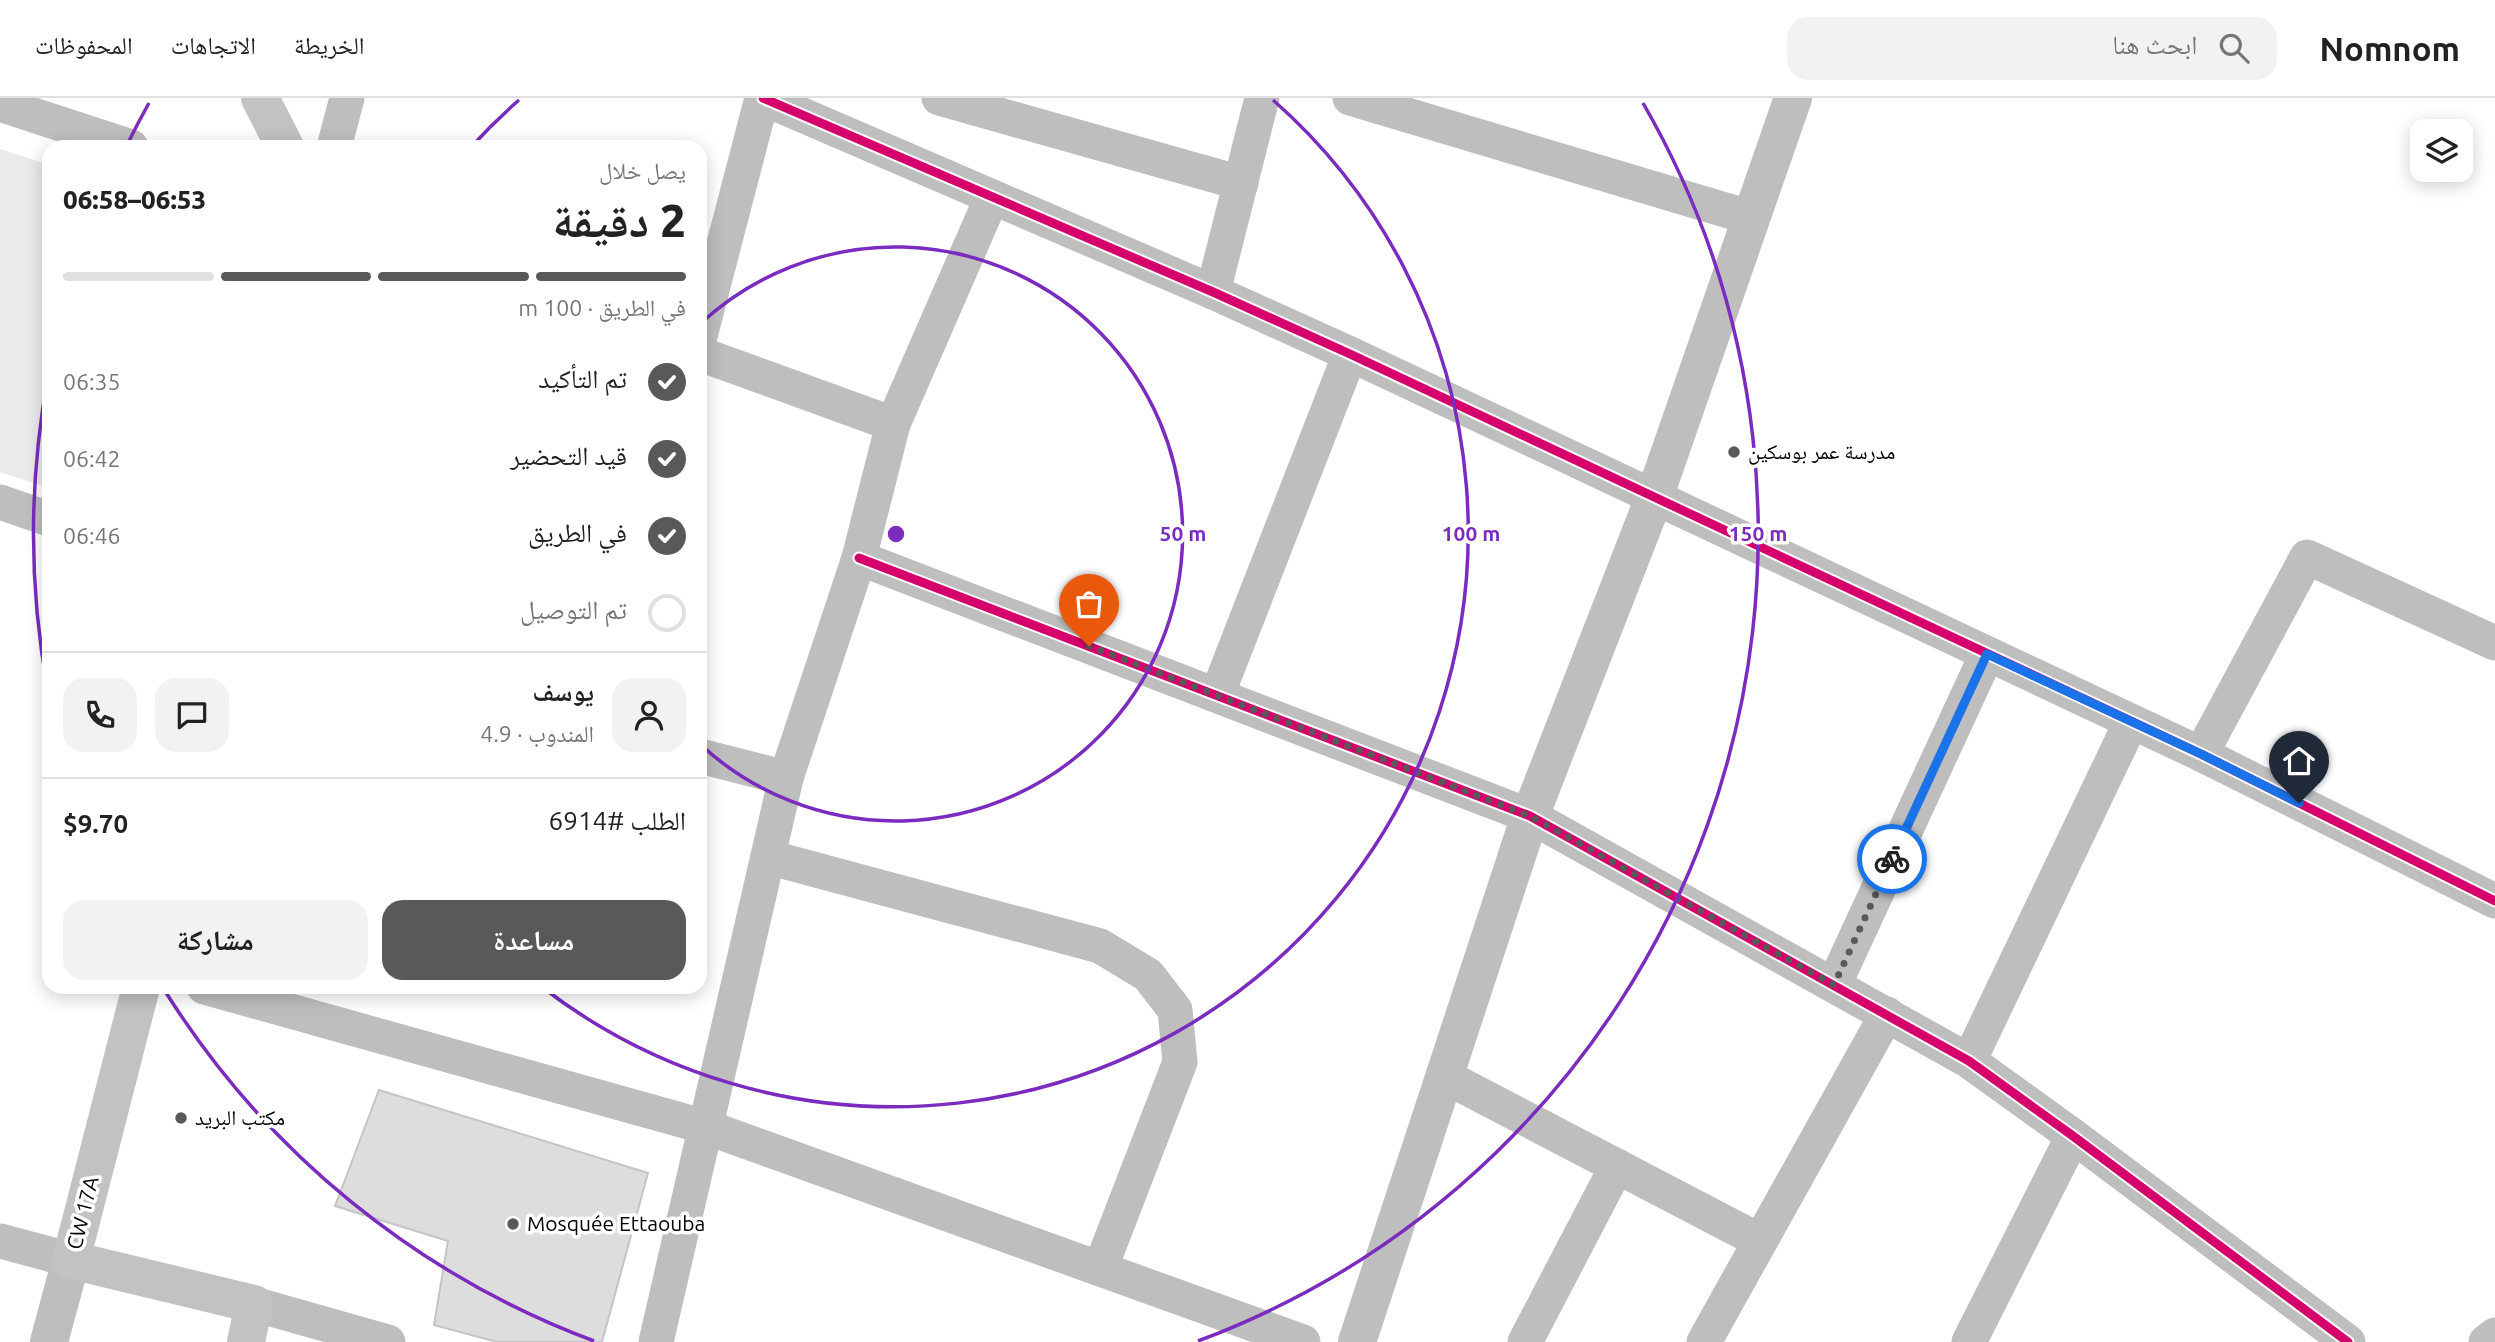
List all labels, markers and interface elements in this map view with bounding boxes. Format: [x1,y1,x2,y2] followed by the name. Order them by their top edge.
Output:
[1787,17,2277,80] search box
[2215,29,2253,67] icon: search
[2112,30,2197,59] text: ابحث هنا
[2319,30,2460,67] text: Nomnom
[35,32,133,59] text: المحفوظات
[171,32,256,59] text: الاتجاهات
[294,32,365,59] text: الخريطة
[2410,119,2473,182] map controls
[2410,119,2473,182] button: layers
[599,158,686,183] text: يصل خلال
[63,185,206,214] text: 06:53–06:58
[552,194,686,246] text: 2 دقيقة
[518,295,686,320] text: في الطريق · 100 m
[648,363,686,401] icon: check
[538,364,627,393] text: تم التأكيد
[63,369,121,394] text: 06:35
[1748,439,1895,465] place label: مدرسة عمر بوسكين
[648,440,686,478] icon: check
[510,441,627,470] text: قيد التحضير
[1726,444,1742,460] marker: مدرسة عمر بوسكين
[63,446,121,471] text: 06:42
[648,517,686,555] icon: check
[528,518,627,547] text: في الطريق
[1160,521,1206,545] text: 50 m
[1442,521,1500,545] text: 100 m
[1729,521,1787,545] text: 150 m
[884,522,908,546] centre of rings
[63,523,121,548] text: 06:46
[1059,574,1119,646] pin
[1070,585,1108,623] icon: bag
[520,595,627,624] text: تم التوصيل
[533,677,594,706] text: يوسف
[63,678,137,752] button: phone
[155,678,229,752] button: chat
[612,678,686,752] button: person
[480,721,594,746] text: المندوب · 4.9
[2269,731,2329,803] pin
[2280,742,2318,780] icon: home
[549,806,686,835] text: الطلب #6914
[63,809,128,838] text: $9.70
[1857,824,1927,894] courier
[1873,840,1911,878] icon: bike
[63,900,368,980] button: مشاركة
[382,900,686,980] button: مساعدة
[195,1105,285,1130] place label: مكتب البريد
[173,1110,189,1126] marker: مكتب البريد
[61,1173,103,1252] street label: CW 17A
[527,1211,705,1235] place label: Mosquée Ettaouba
[505,1216,521,1232] marker: Mosquée Ettaouba

